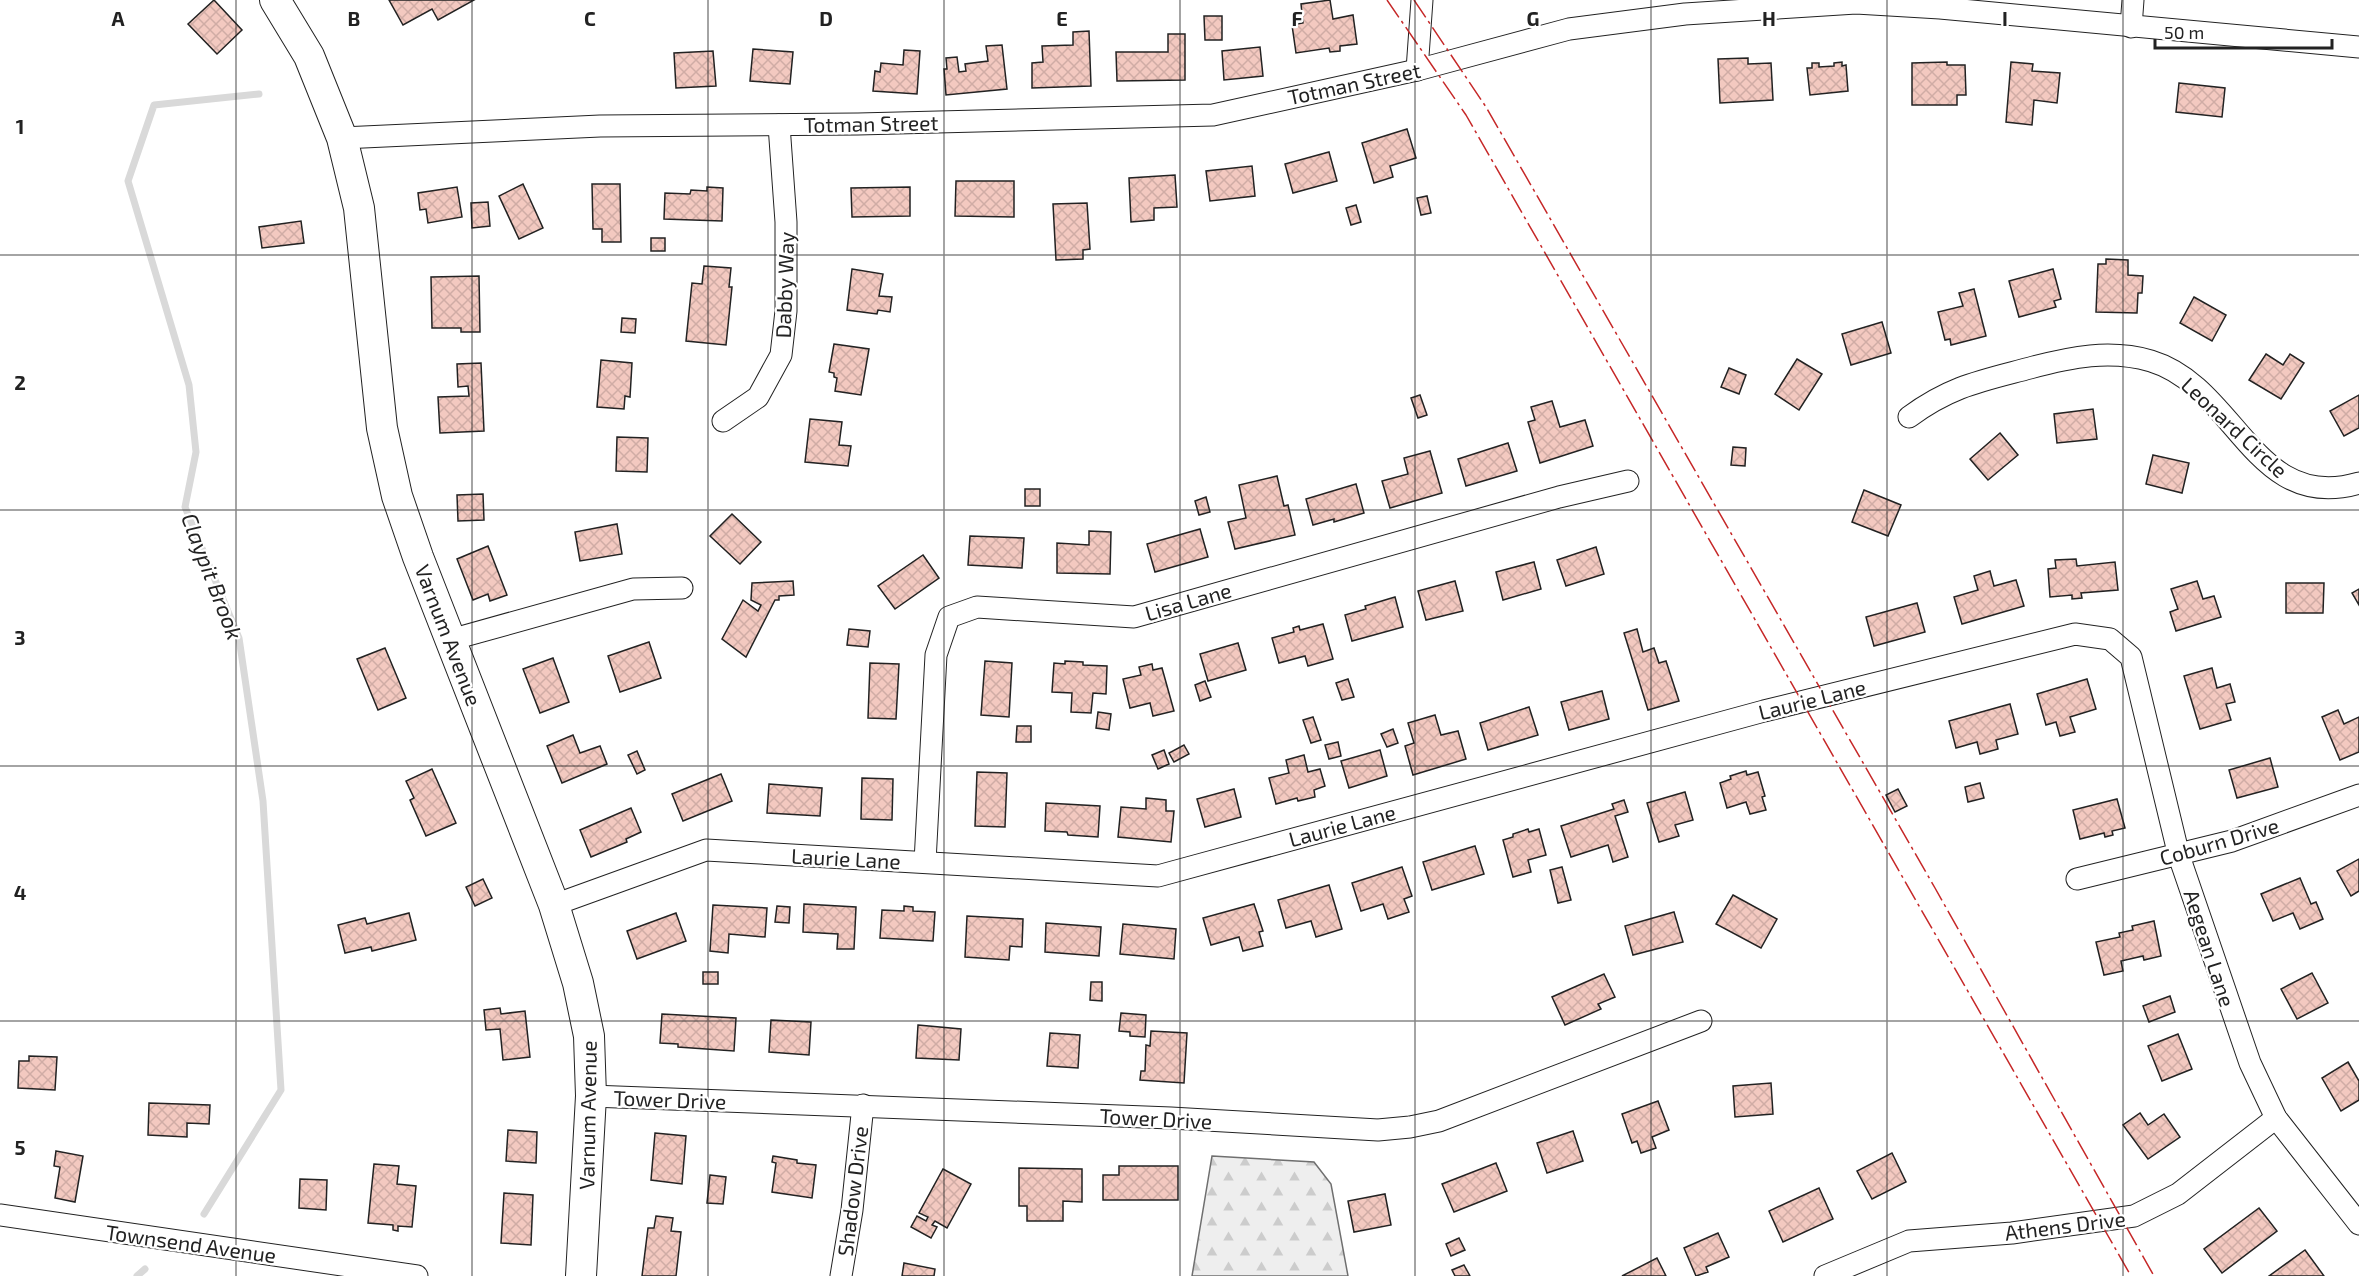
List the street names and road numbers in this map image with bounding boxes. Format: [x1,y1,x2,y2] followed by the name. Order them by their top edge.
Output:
[1285,57,1423,109] street label: Totman Street
[803,109,939,137] street label: Totman Street
[770,231,798,339] street label: Dabby Way
[2177,372,2293,482] street label: Leonard Circle
[411,561,487,709] street label: Varnum Avenue
[1142,577,1234,625] street label: Lisa Lane
[1756,674,1868,724] street label: Laurie Lane
[1286,799,1398,851] street label: Laurie Lane
[2156,812,2282,870] street label: Coburn Drive
[791,843,901,873] street label: Laurie Lane
[2179,886,2241,1010] street label: Aegean Lane
[573,1040,601,1190] street label: Varnum Avenue
[613,1085,727,1113] street label: Tower Drive
[1099,1103,1213,1133] street label: Tower Drive
[832,1125,872,1257] street label: Shadow Drive
[2003,1205,2127,1245] street label: Athens Drive
[104,1219,278,1267] street label: Townsend Avenue

